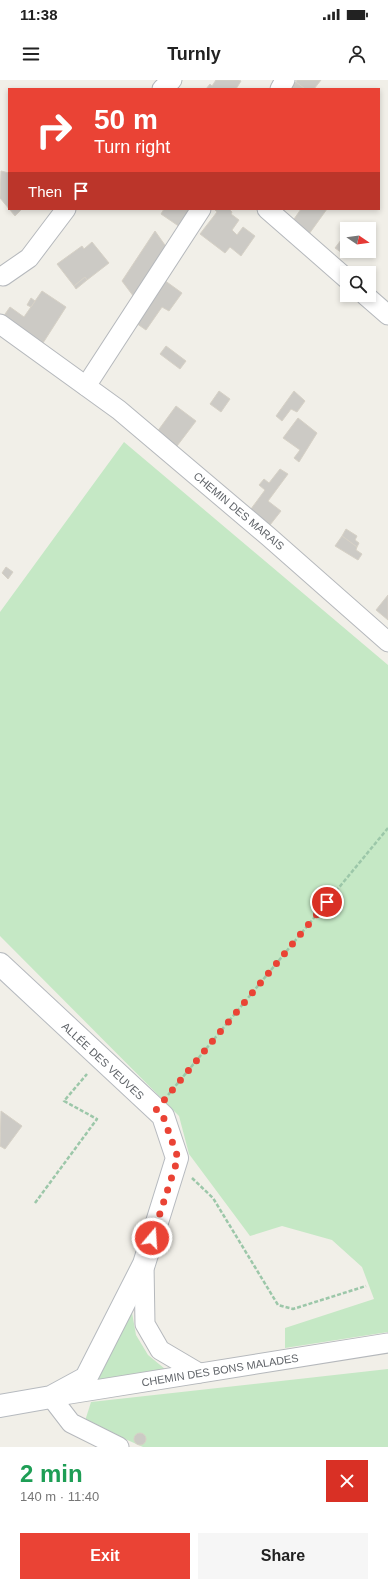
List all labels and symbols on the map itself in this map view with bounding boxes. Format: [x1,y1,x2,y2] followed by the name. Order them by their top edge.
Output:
[340,222,376,258] north arrow
[191,470,287,552] street label: CHEMIN DES MARAIS
[310,885,344,919] pin
[60,1020,146,1102] street label: ALLÉE DES VEUVES
[131,1217,173,1259] position arrow
[141,1352,299,1388] street label: CHEMIN DES BONS MALADES

